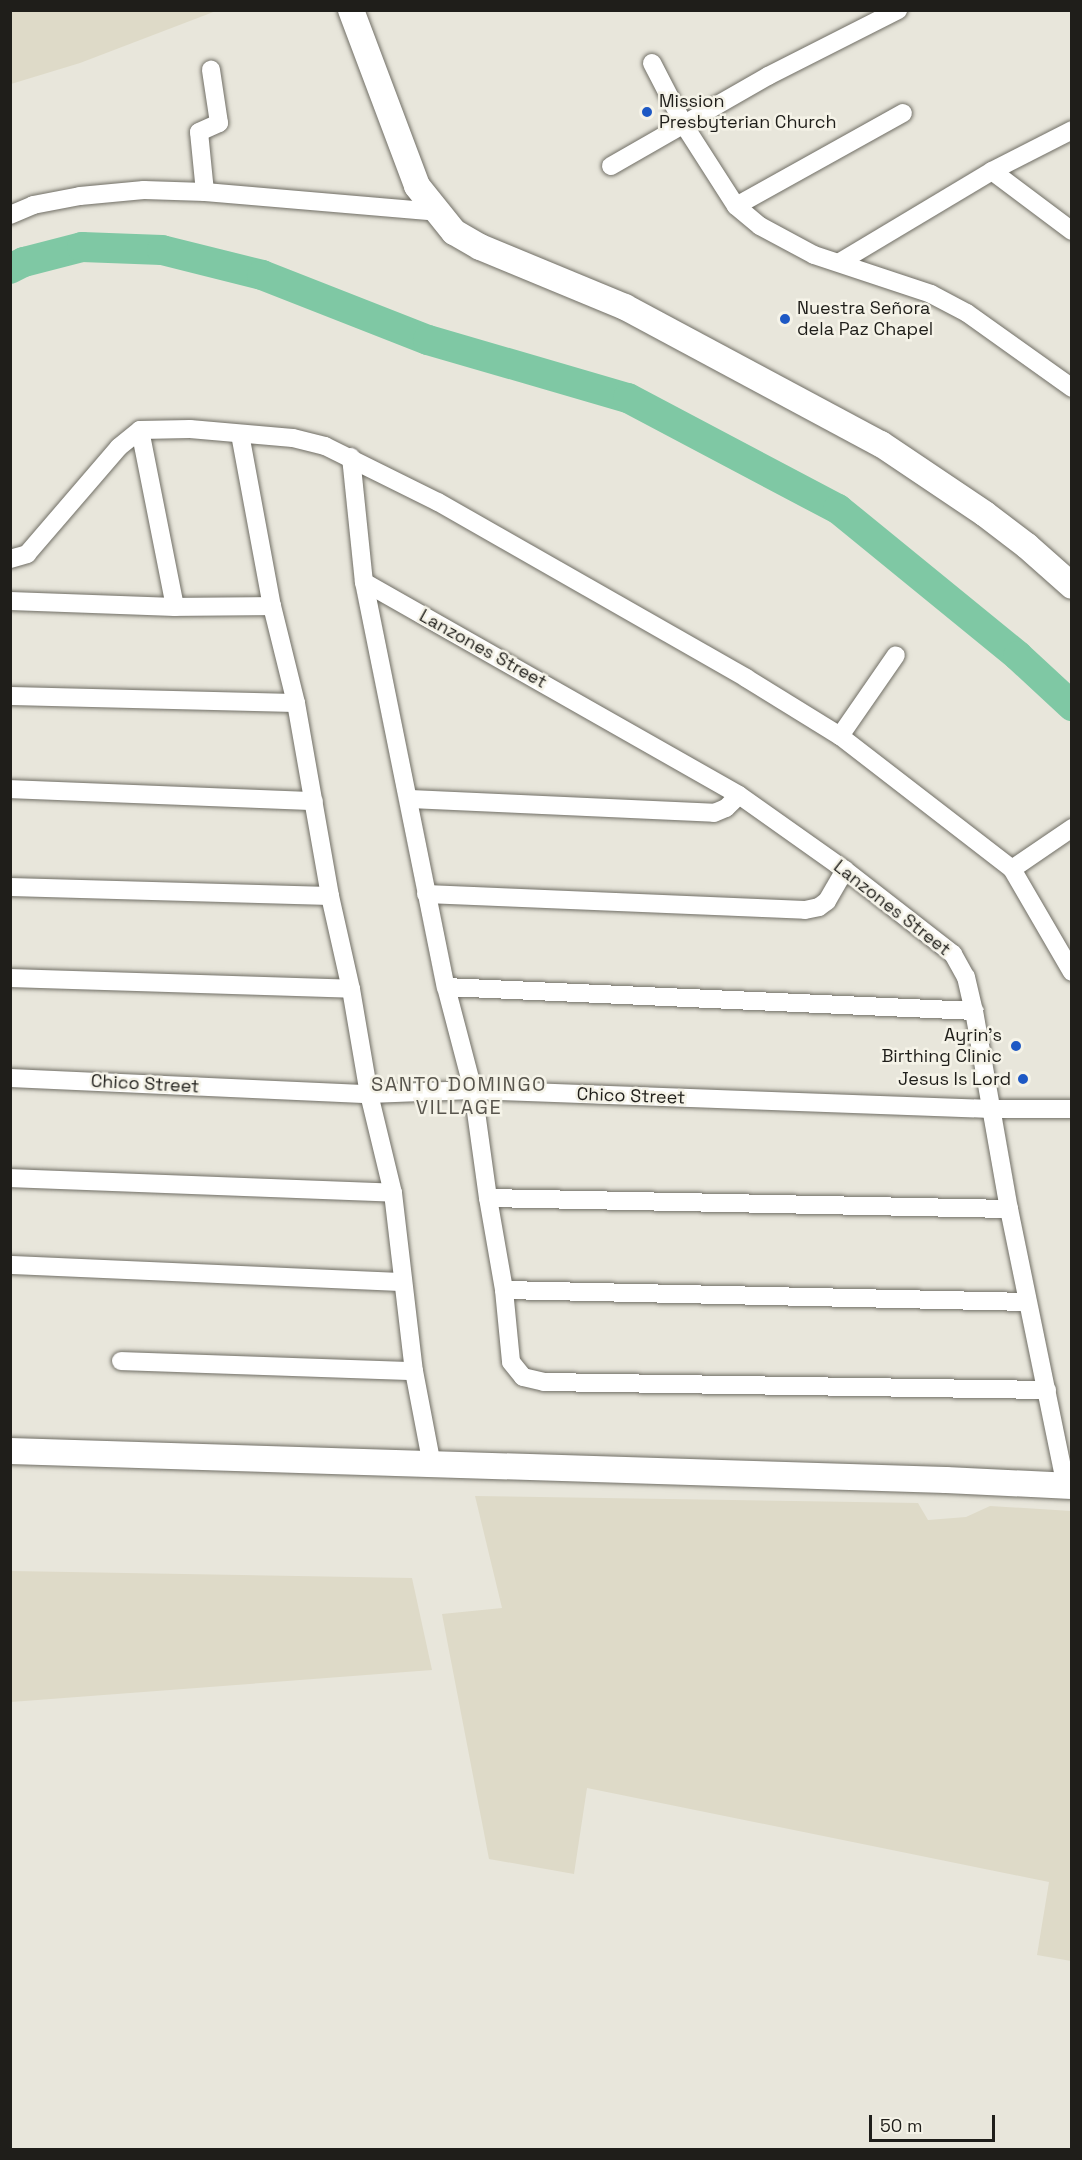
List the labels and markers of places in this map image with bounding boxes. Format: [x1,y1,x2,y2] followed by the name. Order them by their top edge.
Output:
[659,91,837,134] place label: Mission Presbyterian Church
[640,105,654,119] marker: Mission Presbyterian Church
[797,298,933,340] place label: Nuestra Señora dela Paz Chapel
[778,312,792,326] marker: Nuestra Señora dela Paz Chapel
[881,1025,1002,1068] place label: Ayrin's Birthing Clinic
[1007,1037,1025,1055] marker: Ayrin's Birthing Clinic
[898,1068,1011,1090] place label: Jesus Is Lord
[1016,1072,1030,1086] marker: Jesus Is Lord

